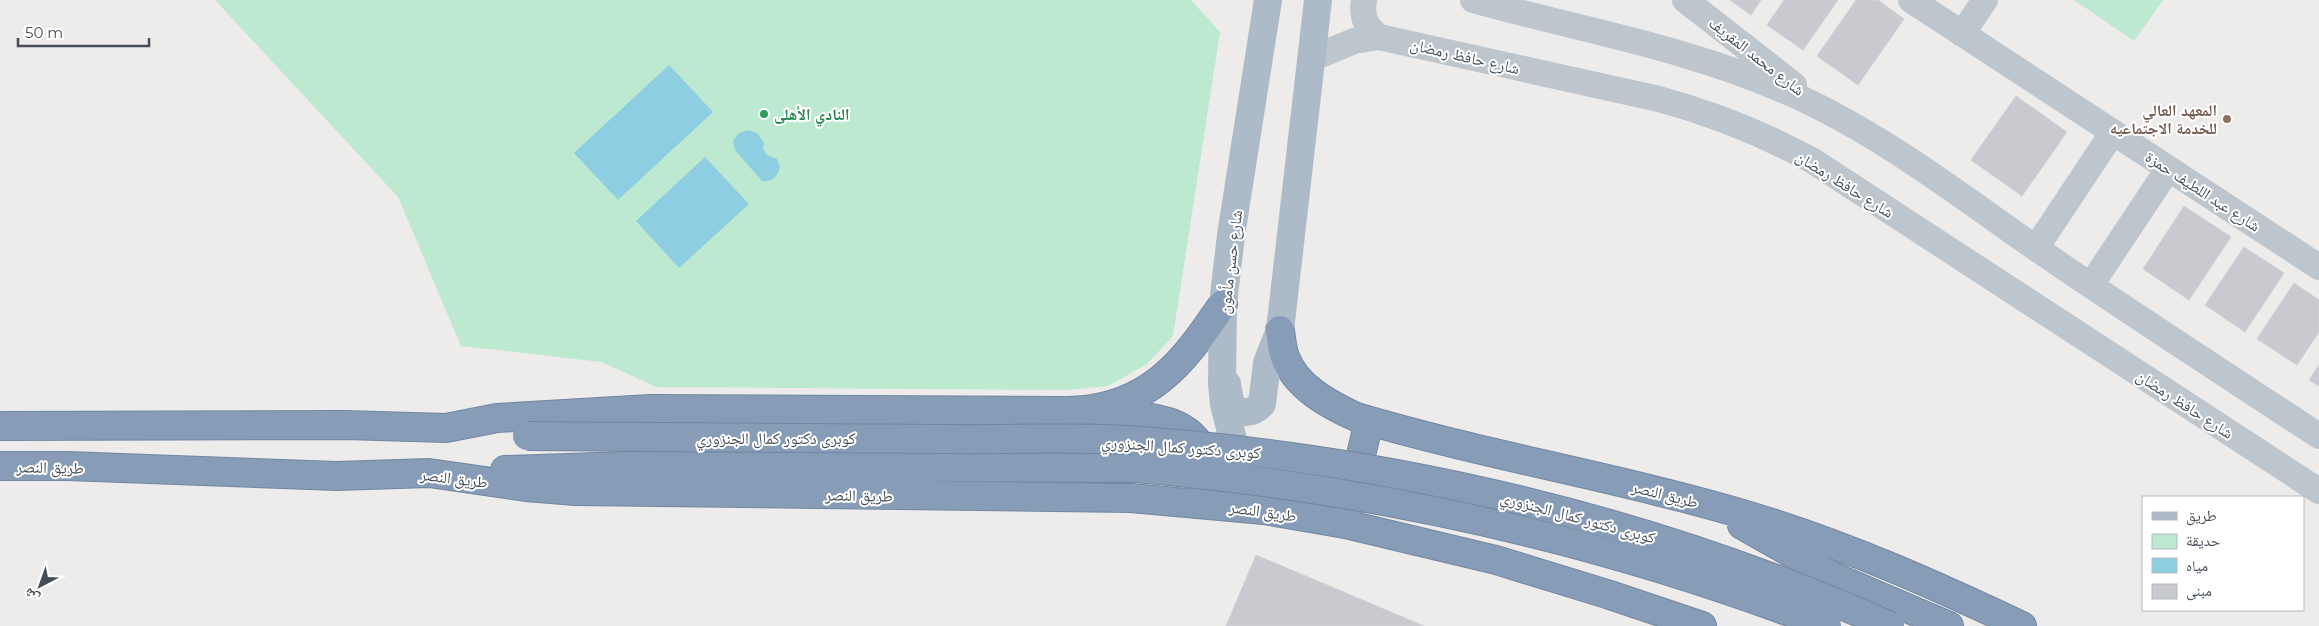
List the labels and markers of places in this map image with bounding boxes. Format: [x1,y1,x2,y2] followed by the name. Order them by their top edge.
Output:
[2110,101,2217,138] place label: المعهد العالي للخدمة الاجتماعيه
[774,105,849,127] place label: النادي الأهلى
[758,108,770,120] marker: النادي الأهلى
[2221,113,2233,125] marker: المعهد العالي للخدمة الاجتماعيه

